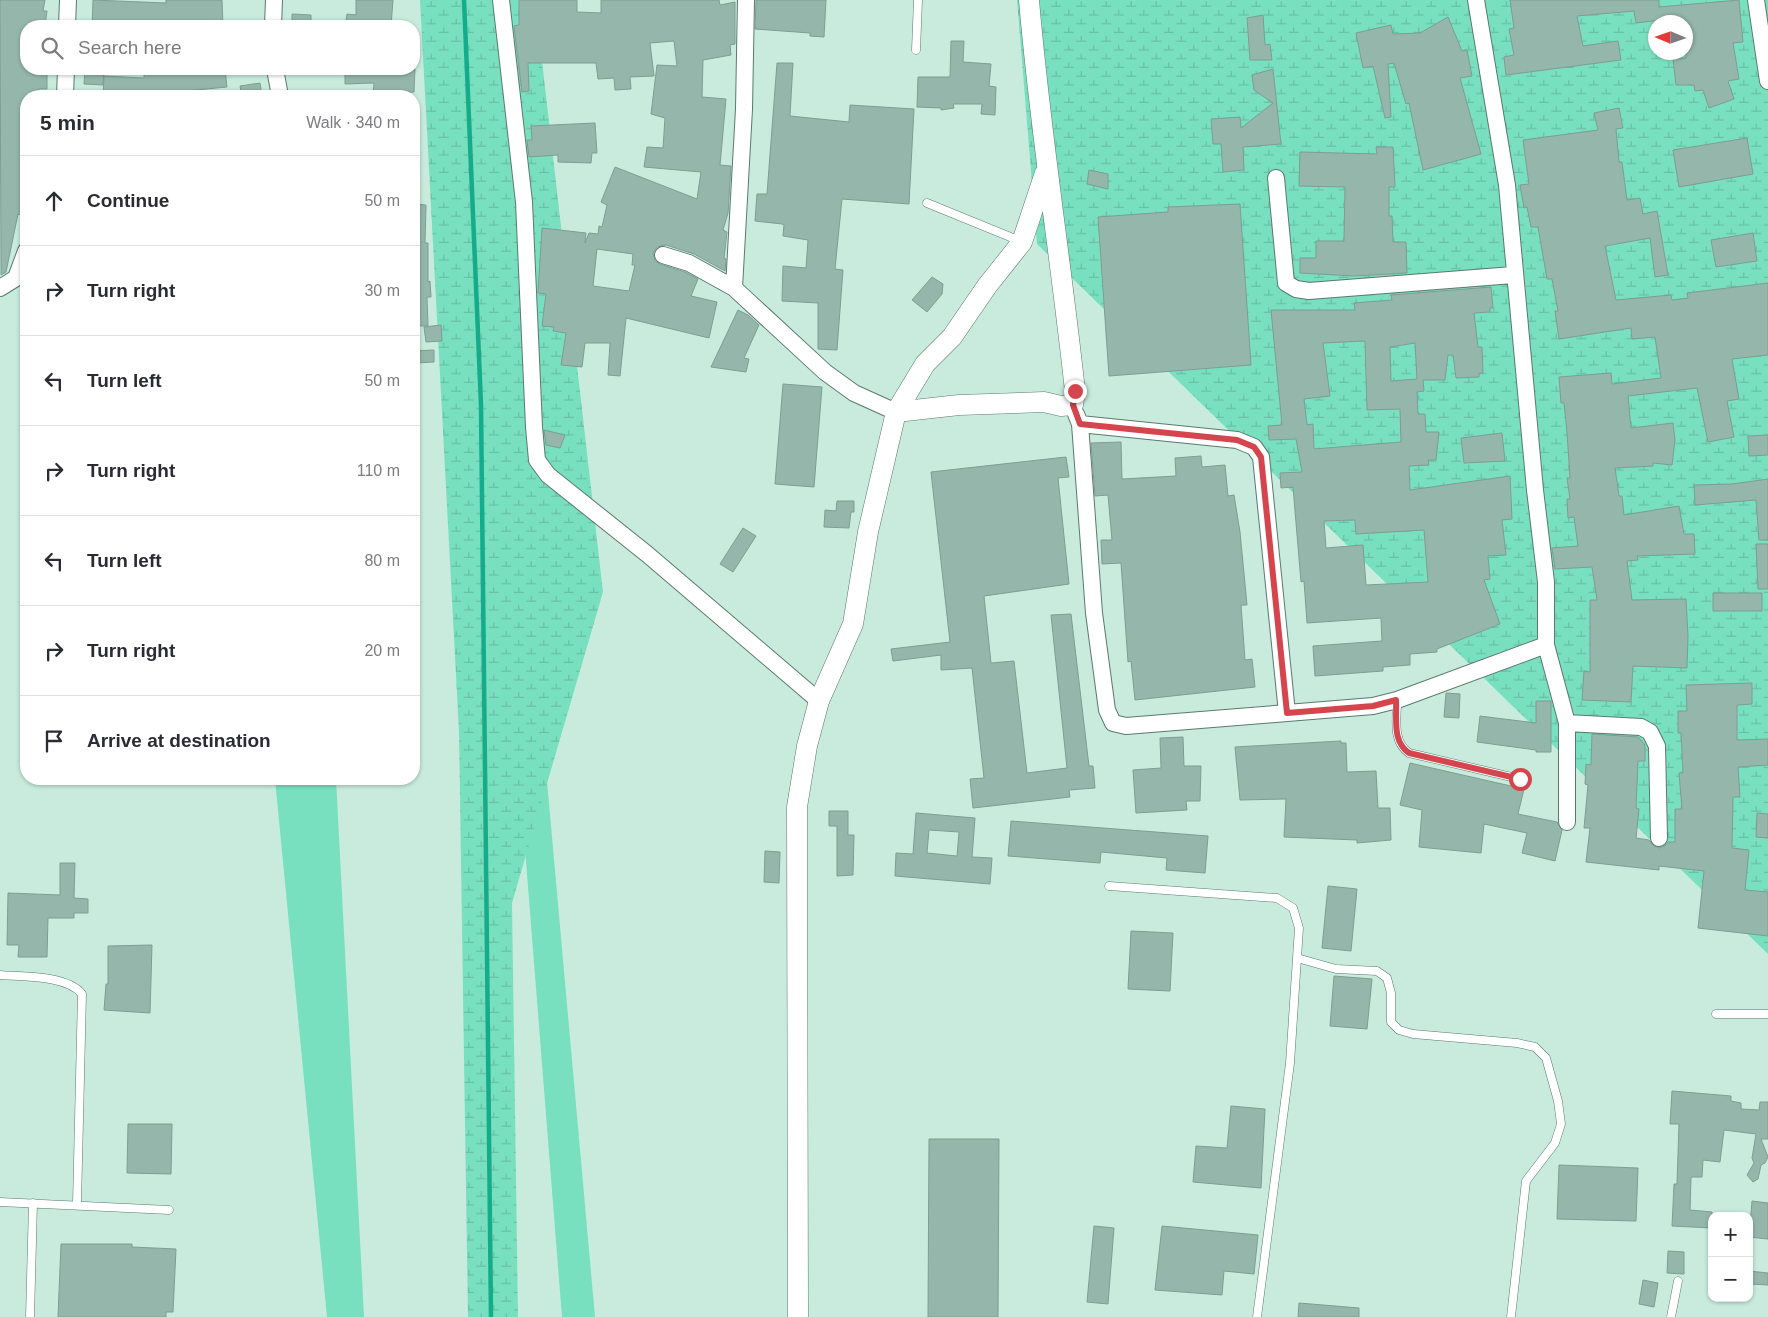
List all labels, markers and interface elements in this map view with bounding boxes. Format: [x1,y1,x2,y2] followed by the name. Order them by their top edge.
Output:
[1648,15,1693,60] north arrow
[20,20,420,75] search box
[38,34,66,62] icon: search
[78,37,182,58] text: Search here
[40,111,95,134] text: 5 min
[306,114,400,131] text: Walk · 340 m
[40,187,68,215] icon: ahead
[87,190,169,211] text: Continue
[364,192,400,209] text: 50 m
[40,277,68,305] icon: right
[87,280,175,301] text: Turn right
[364,282,400,299] text: 30 m
[40,367,68,395] icon: left
[87,370,162,391] text: Turn left
[364,372,400,389] text: 50 m
[1064,380,1087,403] route end
[40,457,68,485] icon: right
[87,460,175,481] text: Turn right
[357,462,400,479] text: 110 m
[40,547,68,575] icon: left
[87,550,162,571] text: Turn left
[364,552,400,569] text: 80 m
[40,637,68,665] icon: right
[87,640,175,661] text: Turn right
[364,642,400,659] text: 20 m
[40,727,68,755] icon: arrive
[87,730,271,751] text: Arrive at destination
[1509,768,1532,791] route start
[1708,1212,1753,1302] map controls
[1708,1212,1753,1257] button: +
[1708,1257,1753,1302] button: −

